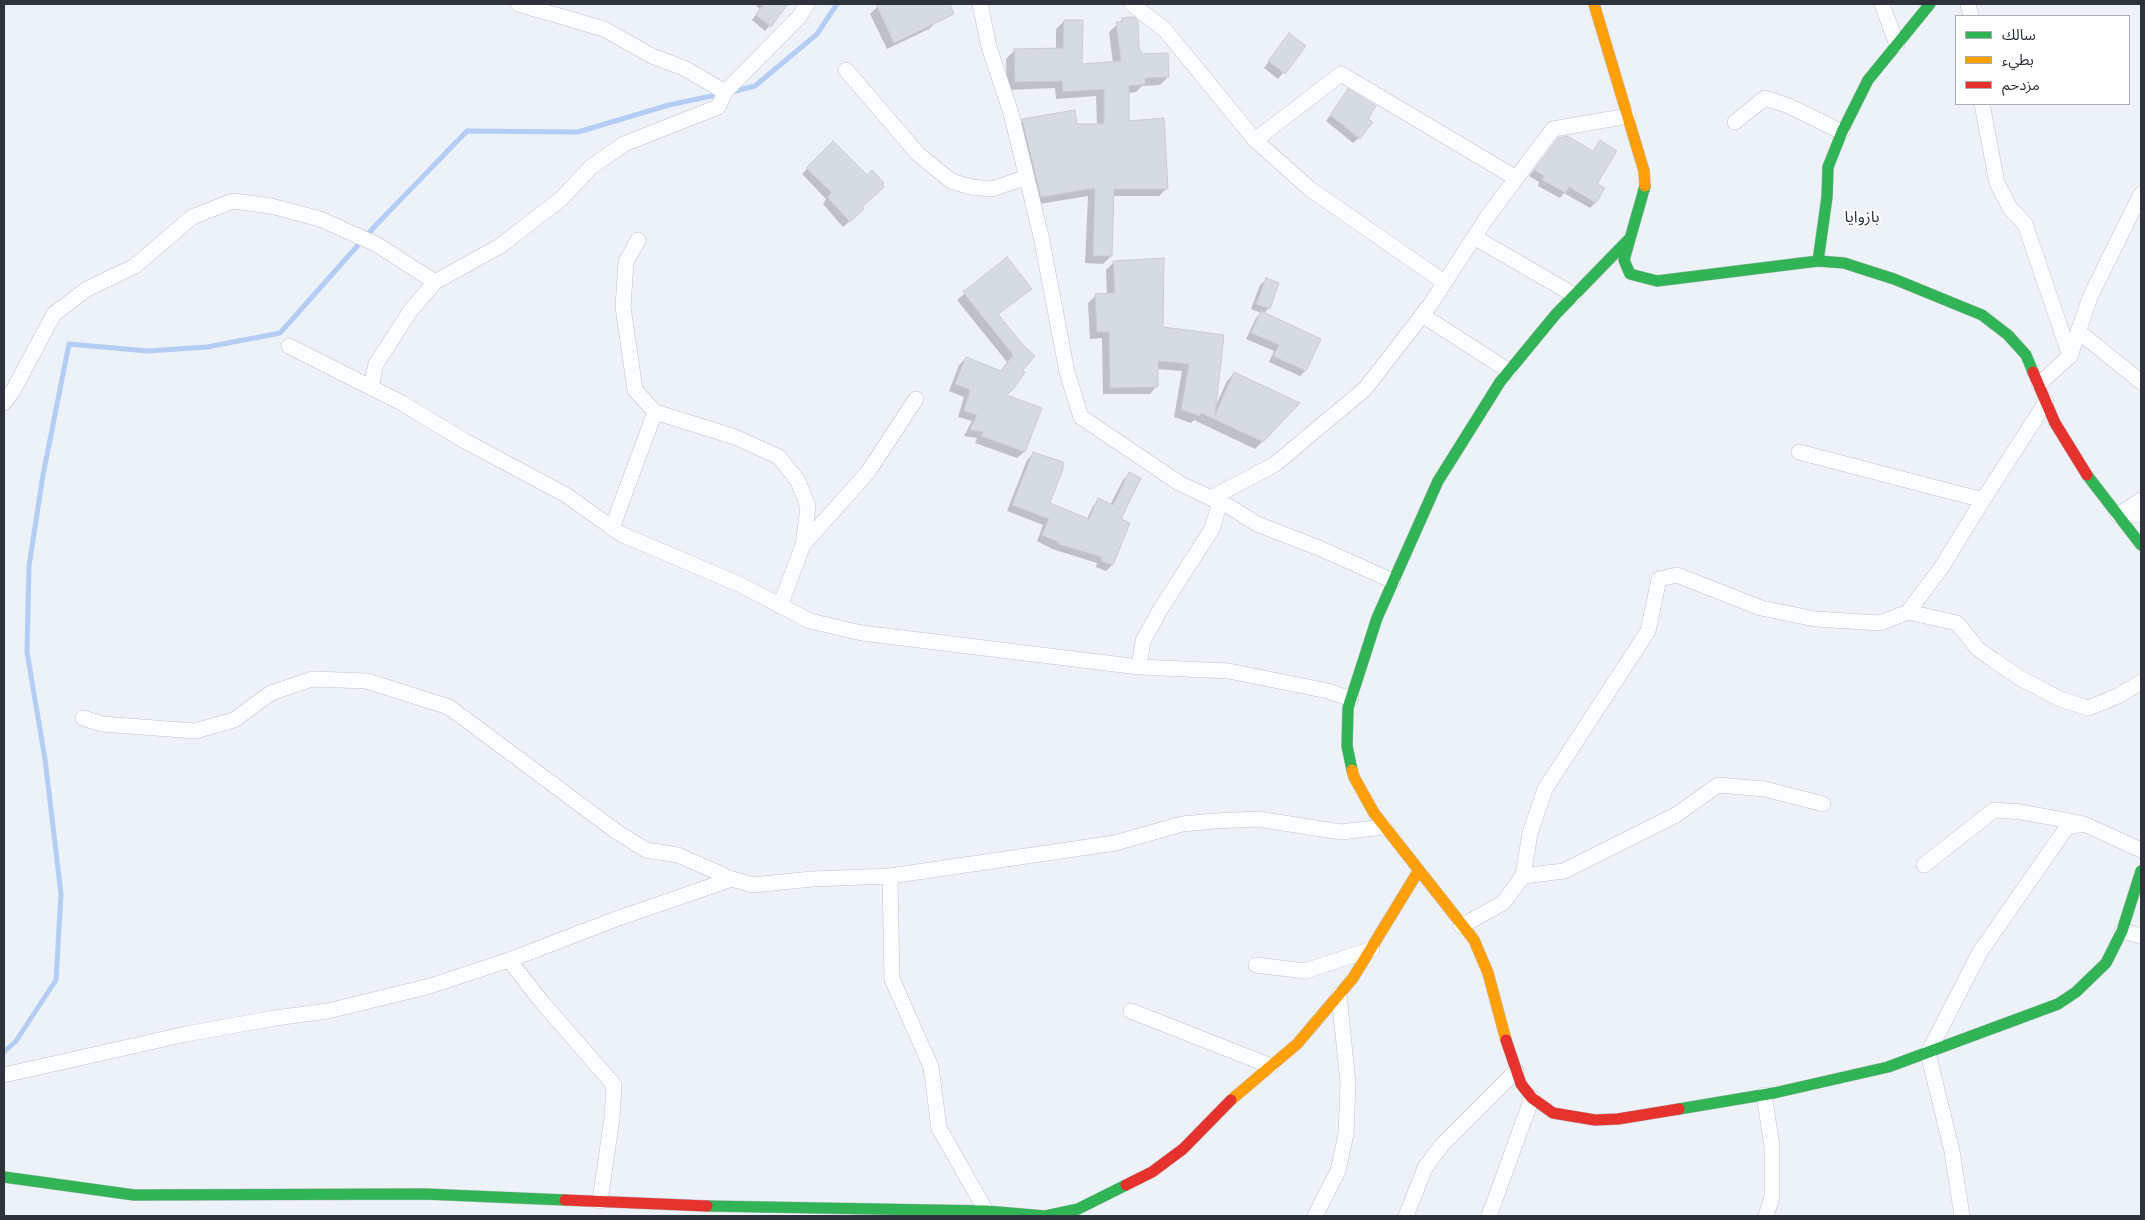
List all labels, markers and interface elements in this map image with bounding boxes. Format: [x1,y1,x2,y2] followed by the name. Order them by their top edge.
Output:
[1955,15,2130,105] legend
[2002,26,2036,44] text: سالك
[2002,51,2034,69] text: بطيء
[2002,76,2040,94] text: مزدحم
[1844,207,1880,227] district label: بازوایا

